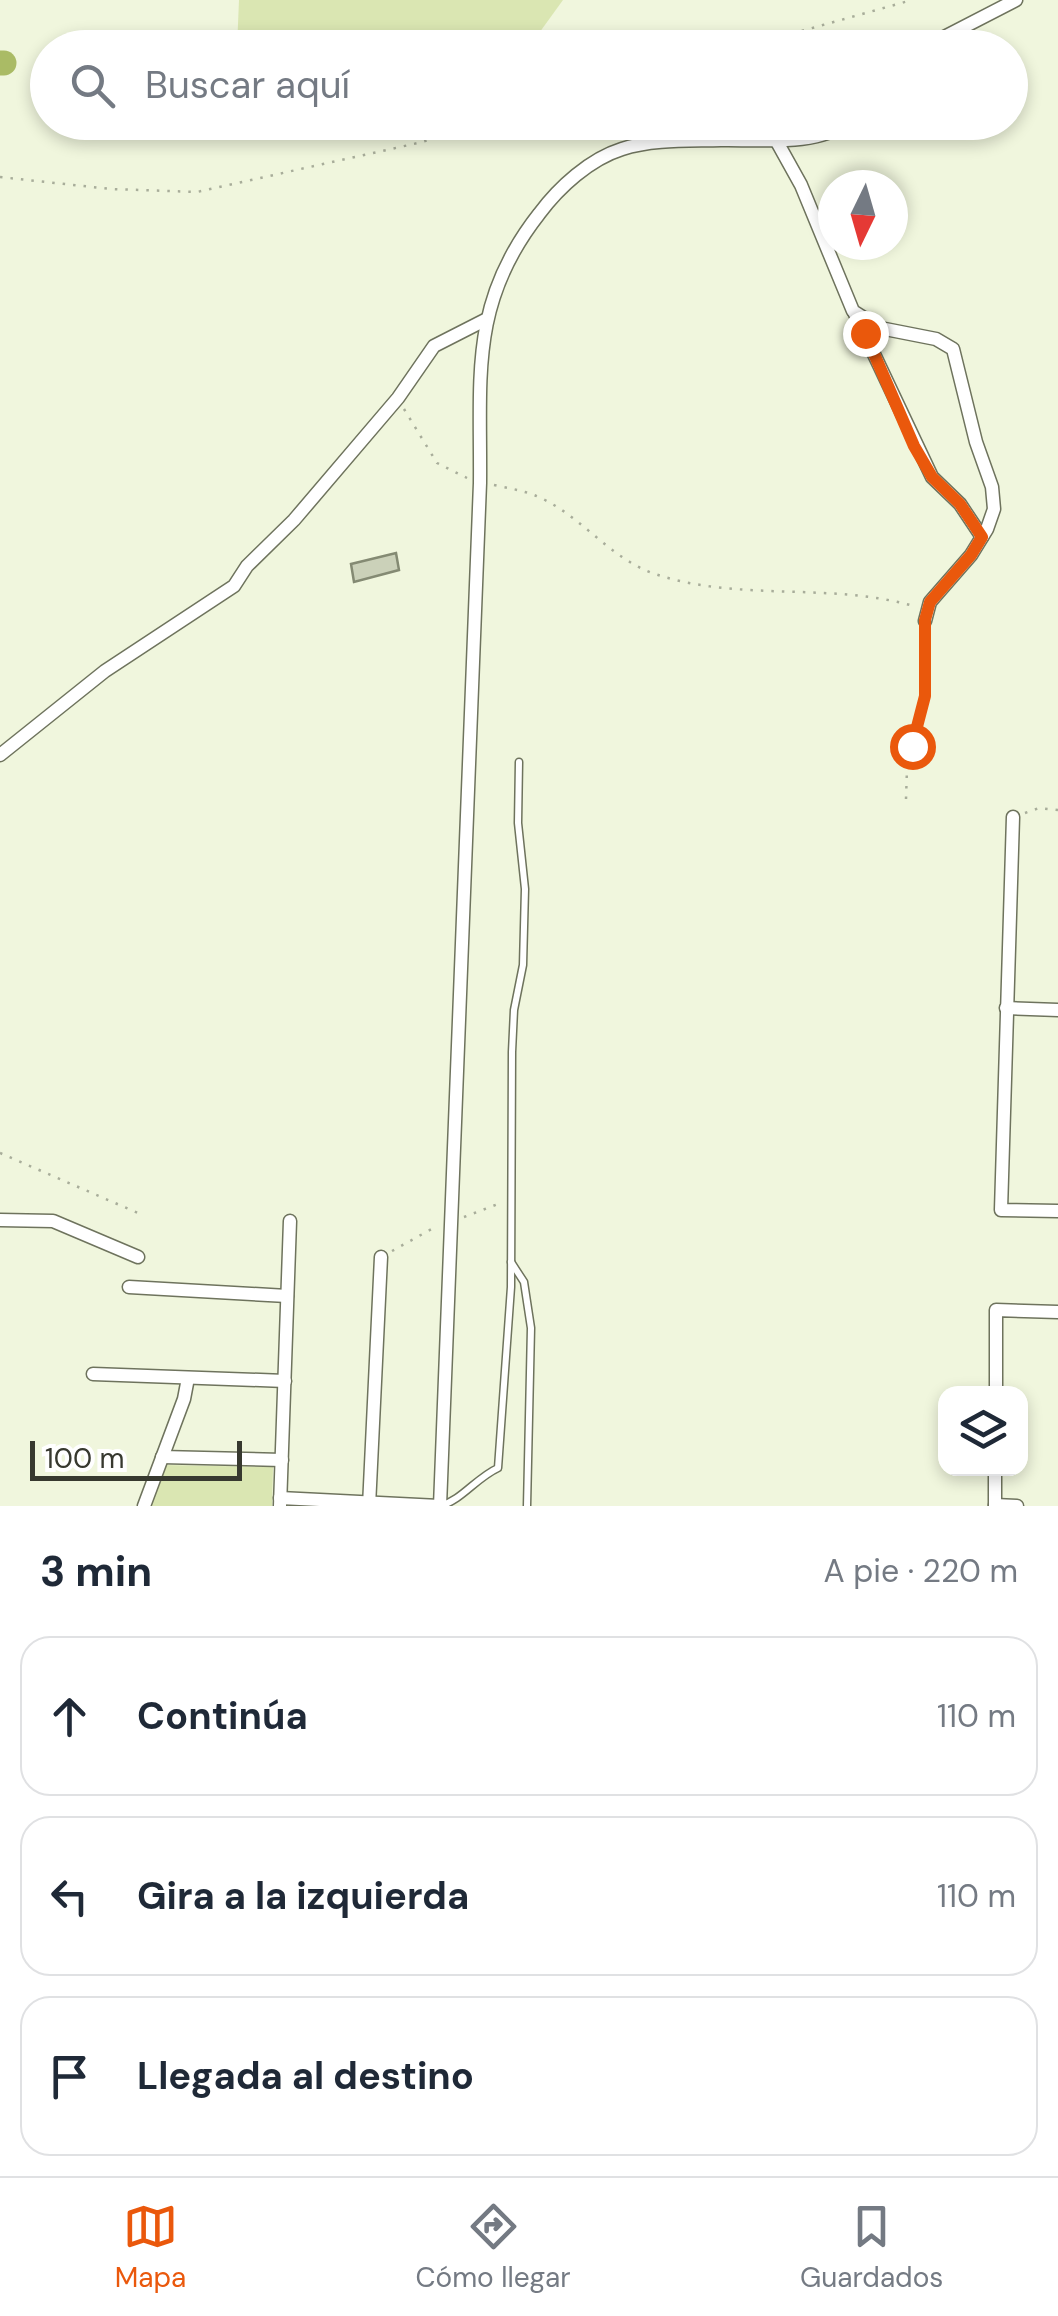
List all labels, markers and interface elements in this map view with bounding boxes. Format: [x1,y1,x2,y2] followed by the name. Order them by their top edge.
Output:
[30,30,1028,140] search box
[65,58,120,113] icon: search
[145,60,350,110] text: Buscar aquí
[818,170,908,260] north arrow
[843,311,889,357] route end
[890,724,936,770] route start
[938,1386,1028,1476] map controls
[938,1386,1028,1476] button: layers
[30,1436,242,1480] scale bar
[45,1440,124,1477] text: 100 m
[40,1544,152,1599] text: 3 min
[824,1550,1018,1592] text: A pie · 220 m
[42,1689,97,1744] icon: ahead
[137,1691,308,1741] text: Continúa
[937,1695,1016,1737] text: 110 m
[42,1869,97,1924] icon: left
[137,1871,469,1921] text: Gira a la izquierda
[937,1875,1016,1917] text: 110 m
[42,2049,97,2104] icon: arrive
[137,2051,474,2101] text: Llegada al destino
[115,2199,186,2296] tab: Mapa
[415,2199,571,2296] tab: Cómo llegar
[800,2199,943,2296] tab: Guardados

